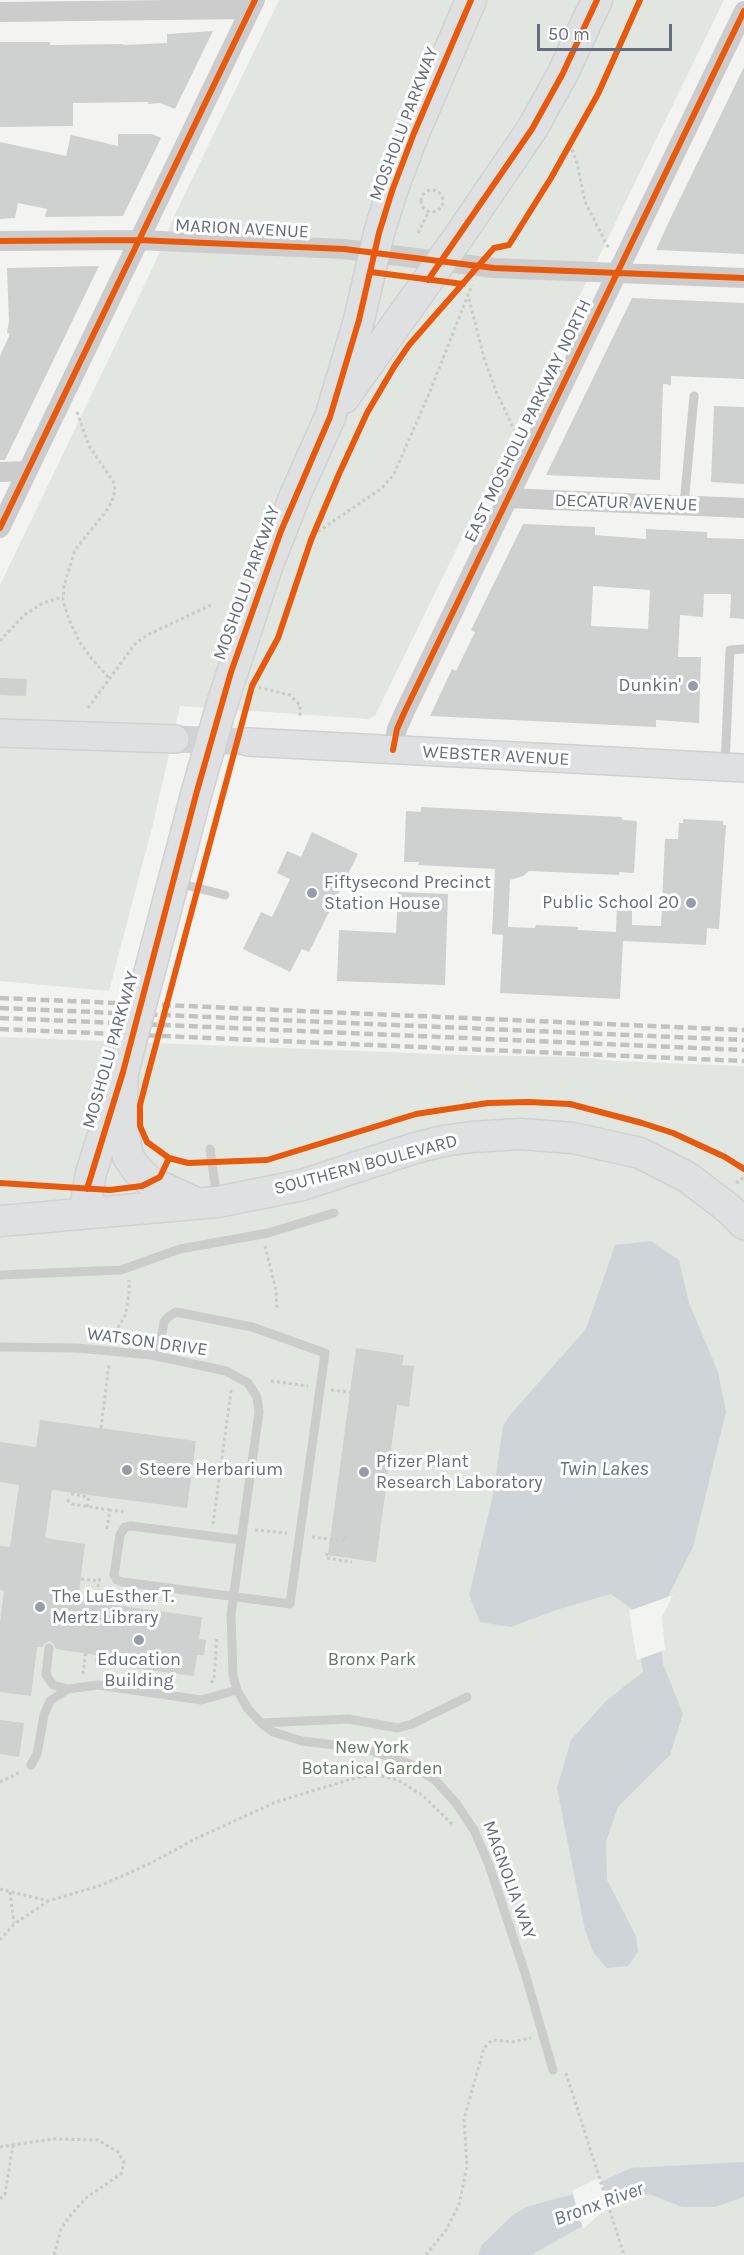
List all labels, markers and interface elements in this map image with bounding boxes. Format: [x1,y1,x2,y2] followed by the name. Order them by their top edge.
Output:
[540,12,675,50] scale bar
[548,23,590,45] text: 50 m
[365,44,443,204] street label: MOSHOLU PARKWAY
[174,215,310,243] street label: MARION AVENUE
[460,296,596,546] street label: EAST MOSHOLU PARKWAY NORTH
[554,490,698,516] street label: DECATUR AVENUE
[209,503,285,663] street label: MOSHOLU PARKWAY
[619,675,681,697] place label: Dunkin'
[686,679,700,693] marker: Dunkin'
[422,741,570,771] street label: WEBSTER AVENUE
[324,872,491,914] place label: Fiftysecond Precinct Station House
[305,886,319,900] marker: Fiftysecond Precinct Station House
[542,892,679,914] place label: Public School 20
[684,896,698,910] marker: Public School 20
[78,969,144,1131] street label: MOSHOLU PARKWAY
[272,1130,460,1200] street label: SOUTHERN BOULEVARD
[85,1323,209,1361] street label: WATSON DRIVE
[376,1451,543,1494] place label: Pfizer Plant Research Laboratory
[559,1457,649,1481] water label: Twin Lakes
[139,1459,283,1481] place label: Steere Herbarium
[120,1463,134,1477] marker: Steere Herbarium
[357,1465,371,1479] marker: Pfizer Plant Research Laboratory
[52,1586,174,1628] place label: The LuEsther T. Mertz Library
[33,1600,47,1614] marker: The LuEsther T. Mertz Library
[132,1633,146,1647] marker: Education Building
[97,1649,181,1692] place label: Education Building
[328,1649,416,1671] park label: Bronx Park
[301,1737,443,1780] park label: New York Botanical Garden
[478,1818,540,1942] street label: MAGNOLIA WAY
[551,2177,647,2231] water label: Bronx River

